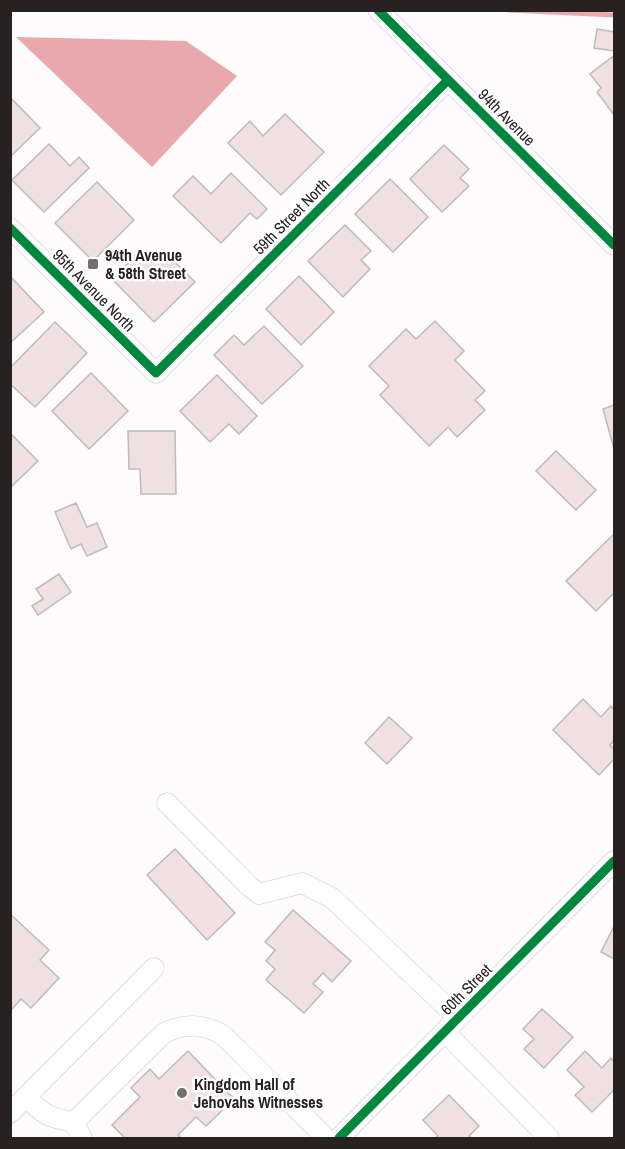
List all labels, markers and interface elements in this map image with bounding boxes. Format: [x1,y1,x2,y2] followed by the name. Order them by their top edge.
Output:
[474,84,540,150] street label: 94th Avenue
[248,173,334,259] street label: 59th Street North
[48,244,140,336] street label: 95th Avenue North
[105,244,187,284] place label: 94th Avenue & 58th Street
[86,257,100,271] marker: 94th Avenue & 58th Street
[436,958,497,1019] street label: 60th Street
[194,1073,323,1113] place label: Kingdom Hall of Jehovahs Witnesses
[175,1086,189,1100] marker: Kingdom Hall of Jehovahs Witnesses

